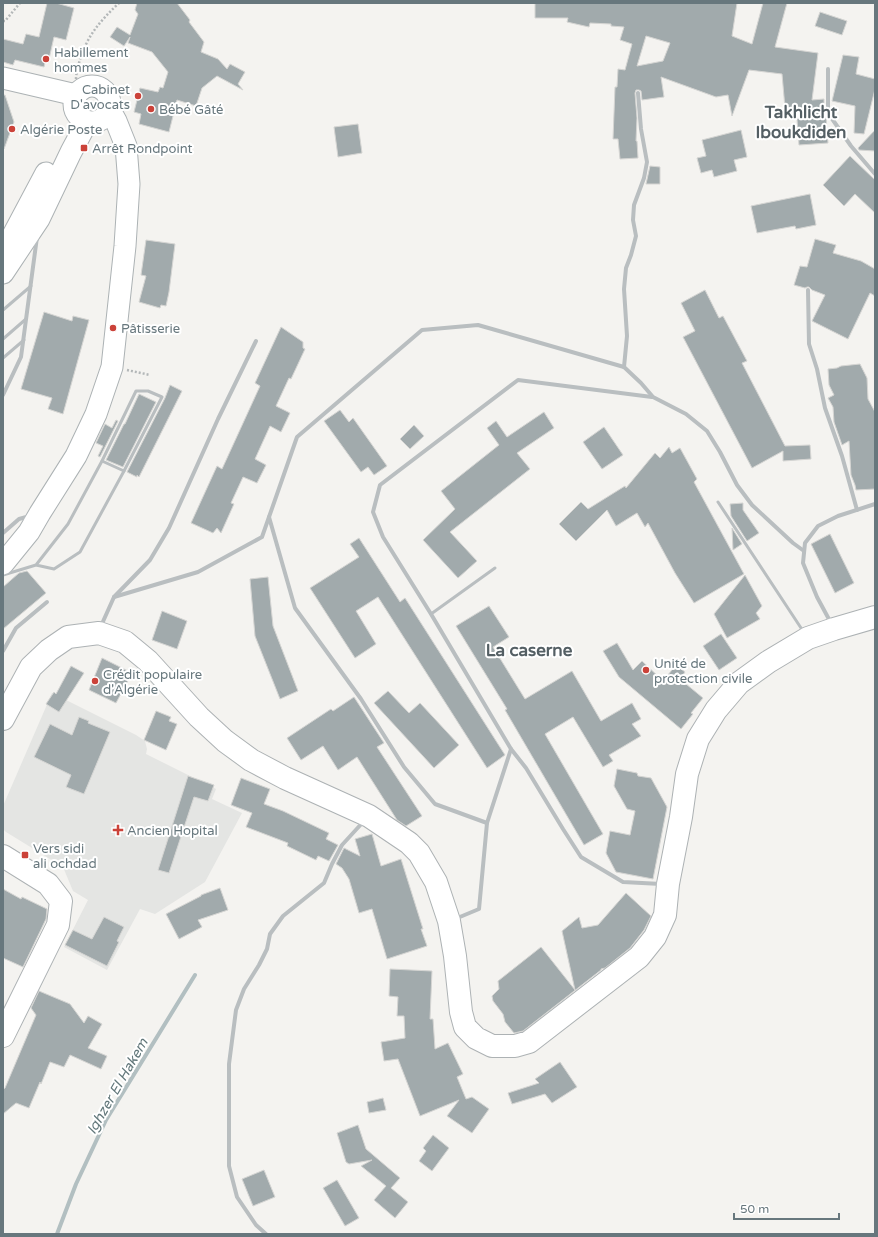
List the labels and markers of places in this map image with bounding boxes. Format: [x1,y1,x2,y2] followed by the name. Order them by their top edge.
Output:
[54,45,128,76] place label: Habillement hommes
[41,54,51,64] marker: Habillement hommes
[70,82,130,113] place label: Cabinet D'avocats
[133,91,143,101] marker: Cabinet D'avocats
[159,102,223,118] place label: Bébé Gâté
[146,104,156,114] marker: Bébé Gâté
[20,122,102,138] place label: Algérie Poste
[7,124,17,134] marker: Algérie Poste
[92,141,192,157] place label: Arrêt Rondpoint
[79,143,89,153] marker: Arrêt Rondpoint
[121,321,180,337] place label: Pâtisserie
[108,323,118,333] marker: Pâtisserie
[654,656,752,687] place label: Unité de protection civile
[641,665,651,675] marker: Unité de protection civile
[103,667,202,698] place label: Crédit populaire d'Algérie
[90,676,100,686] marker: Crédit populaire d'Algérie
[127,823,218,839] place label: Ancien Hopital
[112,824,124,836] marker: Ancien Hopital
[33,841,97,872] place label: Vers sidi ali ochdad
[20,850,30,860] marker: Vers sidi ali ochdad

